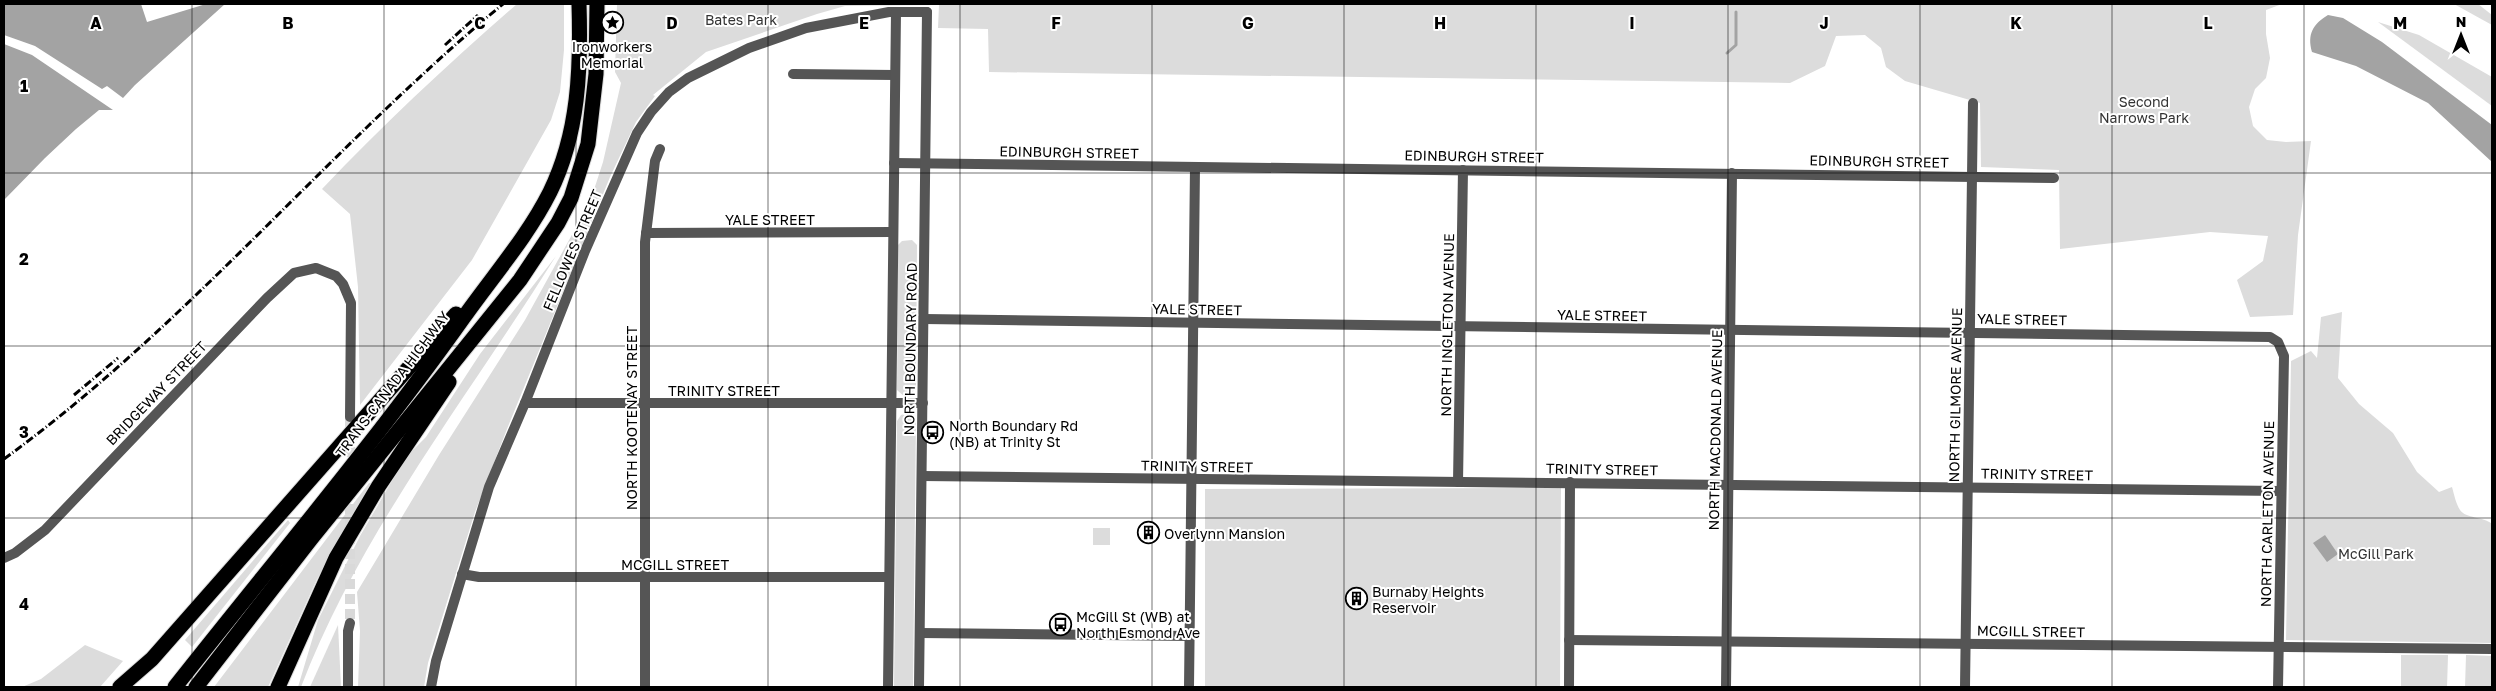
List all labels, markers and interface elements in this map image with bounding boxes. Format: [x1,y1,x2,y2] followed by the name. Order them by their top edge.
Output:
[2436,10,2486,60] north arrow
[600,11,624,35] place icon: Ironworkers Memorial
[705,11,777,28] park label: Bates Park
[90,13,102,33] text: A
[282,13,294,33] text: B
[474,13,486,33] text: C
[666,13,678,33] text: D
[859,13,869,33] text: E
[1051,13,1061,33] text: F
[1242,13,1254,33] text: G
[1434,13,1446,33] text: H
[1629,13,1635,33] text: I
[1819,13,1829,33] text: J
[2010,13,2022,33] text: K
[2203,13,2213,33] text: L
[2393,13,2407,33] text: M
[2456,13,2466,30] text: N
[572,38,652,71] place label: Ironworkers Memorial
[20,76,28,96] text: 1
[2099,93,2189,126] park label: Second Narrows Park
[999,142,1139,162] street label: EDINBURGH STREET
[1404,146,1544,166] street label: EDINBURGH STREET
[1809,151,1949,171] street label: EDINBURGH STREET
[539,187,605,313] street label: FELLOWES STREET
[725,211,815,228] street label: YALE STREET
[1437,233,1457,417] street label: NORTH INGLETON AVENUE
[19,249,29,269] text: 2
[900,262,920,436] street label: NORTH BOUNDARY ROAD
[1152,300,1242,318] street label: YALE STREET
[1557,306,1647,324] street label: YALE STREET
[1945,307,1965,483] street label: NORTH GILMORE AVENUE
[331,308,453,460] street label: TRANS-CANADA HIGHWAY
[1977,310,2067,328] street label: YALE STREET
[623,326,640,510] street label: NORTH KOOTENAY STREET
[1705,329,1725,531] street label: NORTH MACDONALD AVENUE
[102,337,210,448] street label: BRIDGEWAY STREET
[668,382,780,399] street label: TRINITY STREET
[949,417,1078,450] place label: North Boundary Rd (NB) at Trinity St
[921,421,945,445] bus stop icon: North Boundary Rd (NB) at Trinity St
[2257,421,2277,607] street label: NORTH CARLETON AVENUE
[19,422,29,442] text: 3
[1141,457,1254,475] street label: TRINITY STREET
[1546,460,1659,478] street label: TRINITY STREET
[1981,465,2094,483] street label: TRINITY STREET
[1136,521,1160,545] building icon: Overlynn Mansion
[1164,525,1285,542] place label: Overlynn Mansion
[2338,545,2414,562] park label: McGill Park
[621,556,729,573] street label: MCGILL STREET
[1372,583,1484,616] place label: Burnaby Heights Reservoir
[1344,587,1368,611] building icon: Burnaby Heights Reservoir
[19,594,29,614] text: 4
[1076,608,1200,641] place label: McGill St (WB) at North Esmond Ave
[1048,612,1072,636] bus stop icon: McGill St (WB) at North Esmond Ave
[1977,622,2086,640] street label: MCGILL STREET

